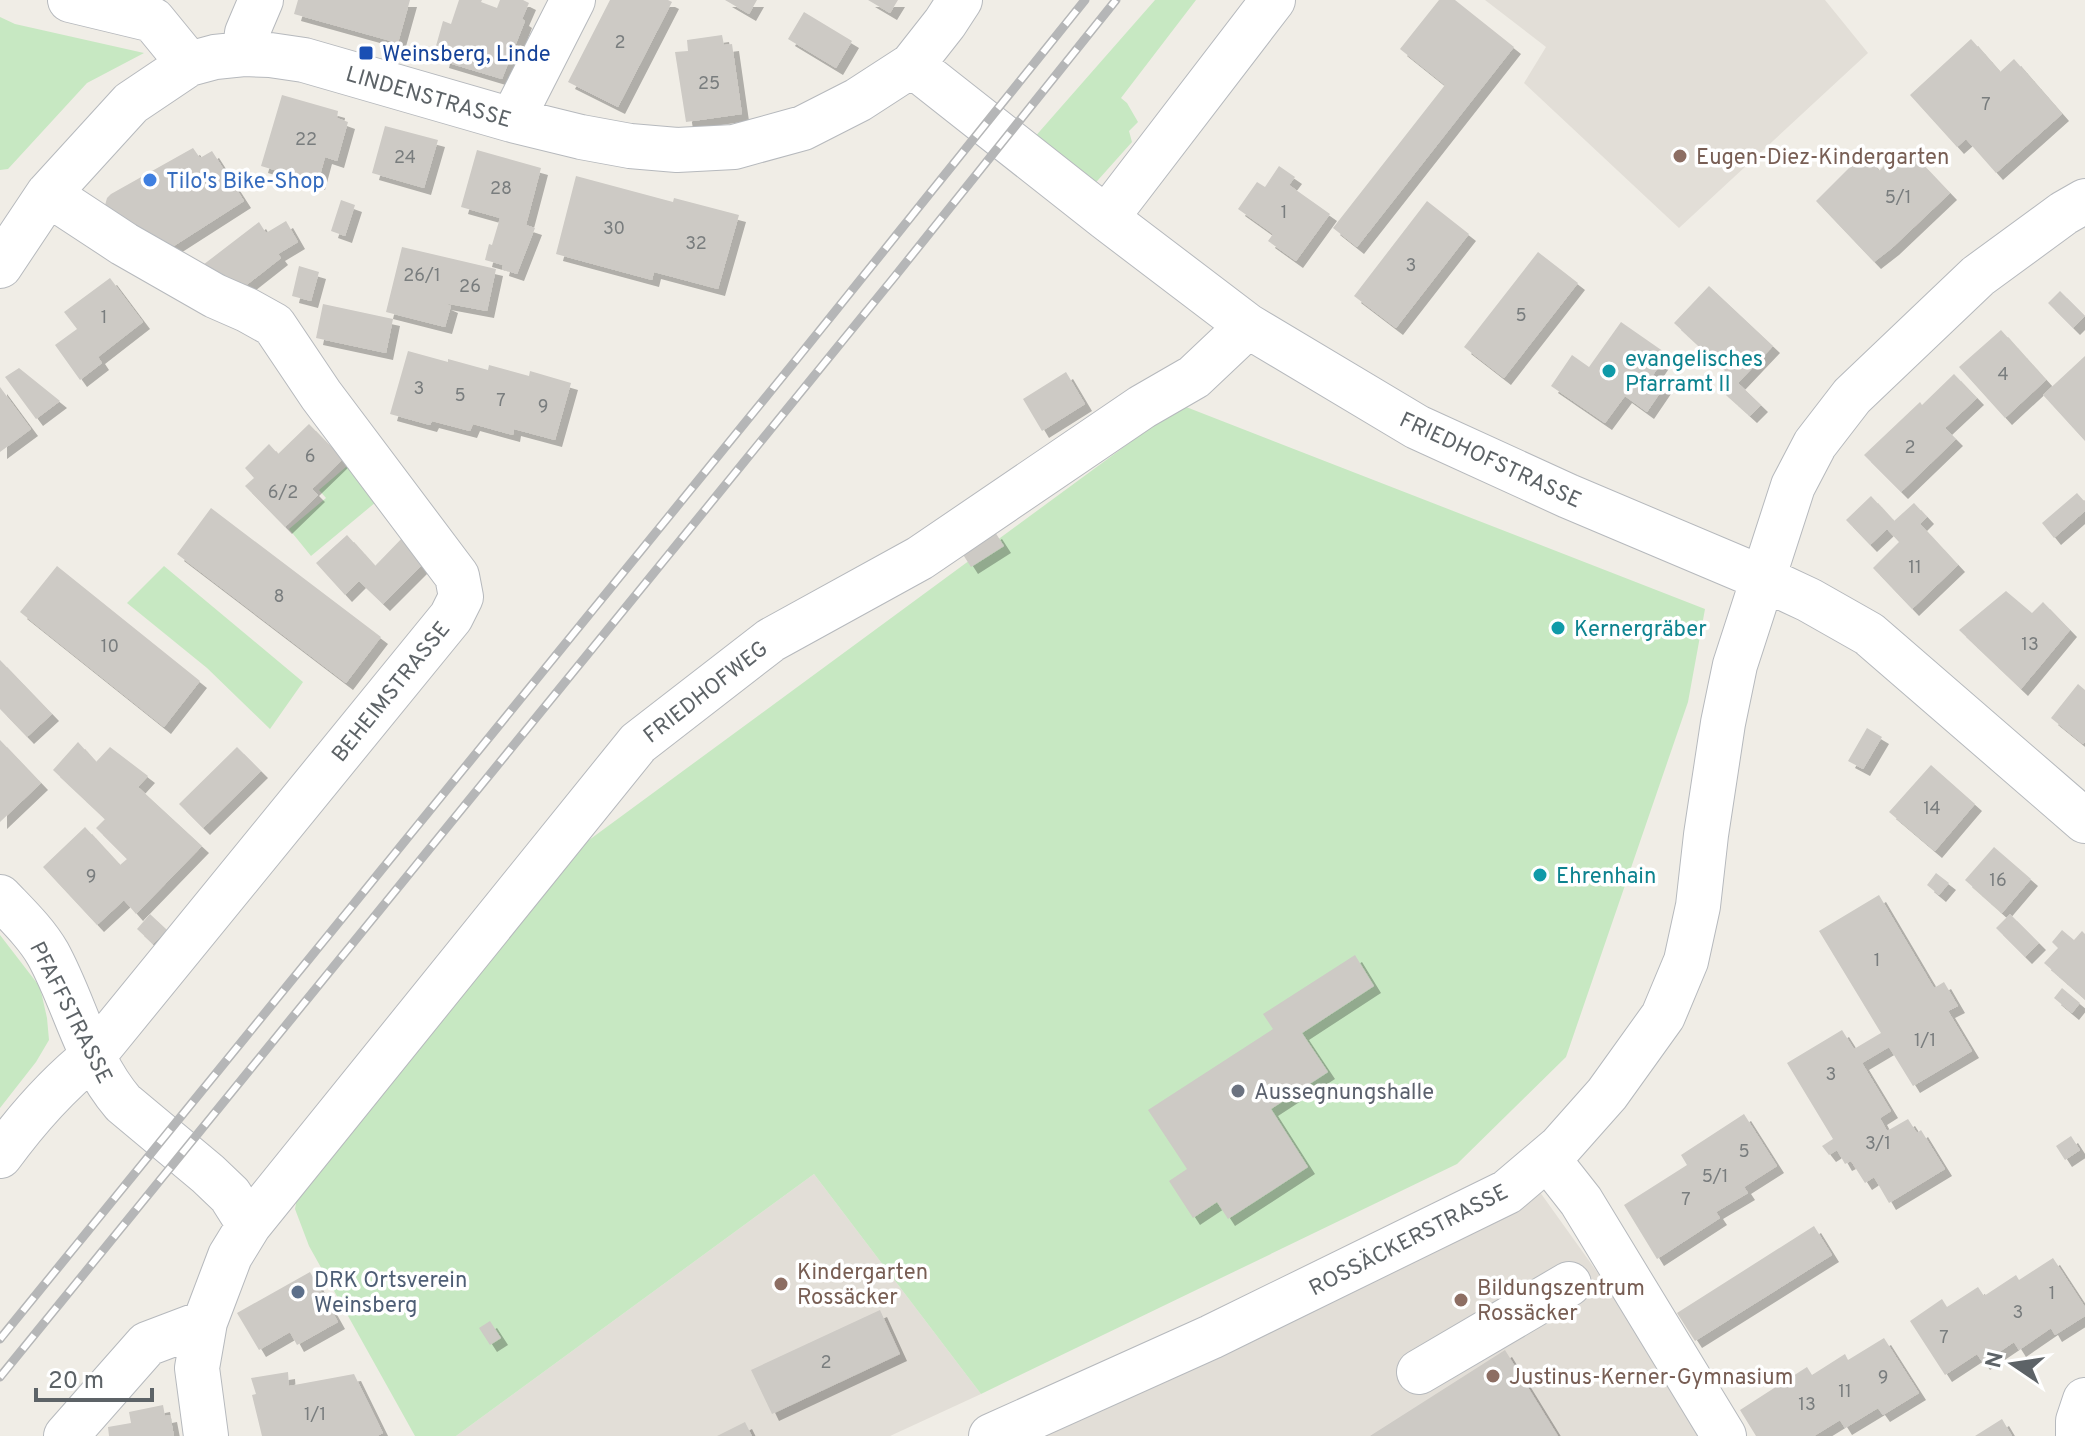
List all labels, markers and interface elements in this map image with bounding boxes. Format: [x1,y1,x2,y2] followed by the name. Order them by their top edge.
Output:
[614,32,626,55] house number: 2
[382,42,551,69] place label: Weinsberg, Linde
[357,44,375,62] marker: Weinsberg, Linde
[342,62,514,135] street label: LINDENSTRASSE
[698,73,720,96] house number: 25
[1981,94,1991,117] house number: 7
[295,129,317,152] house number: 22
[1696,145,1949,172] place label: Eugen-Diez-Kindergarten
[394,147,416,170] house number: 24
[1671,147,1689,165] marker: Eugen-Diez-Kindergarten
[166,169,325,196] place label: Tilo's Bike-Shop
[141,171,159,189] marker: Tilo's Bike-Shop
[490,178,512,201] house number: 28
[1885,187,1911,210] house number: 5/1
[1281,202,1287,225] house number: 1
[603,218,625,241] house number: 30
[685,233,707,256] house number: 32
[1406,255,1416,278] house number: 3
[403,265,441,288] house number: 26/1
[459,276,481,299] house number: 26
[1515,305,1527,328] house number: 5
[101,307,107,330] house number: 1
[1625,347,1763,399] place label: evangelisches Pfarramt II
[1600,362,1618,380] marker: evangelisches Pfarramt II
[1997,364,2009,387] house number: 4
[414,378,424,401] house number: 3
[454,385,466,408] house number: 5
[496,390,506,413] house number: 7
[538,396,548,419] house number: 9
[1395,407,1585,515] street label: FRIEDHOFSTRASSE
[1904,437,1916,460] house number: 2
[305,446,315,469] house number: 6
[268,482,298,505] house number: 6/2
[1908,557,1922,580] house number: 11
[274,586,285,609] house number: 8
[327,617,457,768] street label: BEHEIMSTRASSE
[1574,617,1707,644] place label: Kernergräber
[1549,619,1567,637] marker: Kernergräber
[2021,634,2039,657] house number: 13
[101,636,119,659] house number: 10
[639,636,774,750] street label: FRIEDHOFWEG
[1923,798,1941,821] house number: 14
[1556,864,1656,891] place label: Ehrenhain
[86,866,96,889] house number: 9
[1531,866,1549,884] marker: Ehrenhain
[1989,870,2007,893] house number: 16
[22,938,117,1089] street label: PFAFFSTRASSE
[1874,950,1880,973] house number: 1
[1914,1030,1936,1053] house number: 1/1
[1826,1064,1836,1087] house number: 3
[1254,1080,1434,1107] place label: Aussegnungshalle
[1229,1082,1247,1100] marker: Aussegnungshalle
[1865,1133,1891,1156] house number: 3/1
[1738,1141,1750,1164] house number: 5
[1702,1166,1728,1189] house number: 5/1
[1304,1178,1513,1303] street label: ROSSÄCKERSTRASSE
[1681,1189,1691,1212] house number: 7
[797,1260,928,1312] place label: Kindergarten Rossäcker
[314,1268,467,1320] place label: DRK Ortsverein Weinsberg
[772,1275,790,1293] marker: Kindergarten Rossäcker
[1477,1276,1645,1328] place label: Bildungszentrum Rossäcker
[289,1283,307,1301] marker: DRK Ortsverein Weinsberg
[2049,1283,2055,1306] house number: 1
[1452,1291,1470,1309] marker: Bildungszentrum Rossäcker
[2013,1302,2023,1325] house number: 3
[1973,1324,2053,1404] north arrow
[1939,1327,1949,1350] house number: 7
[1981,1349,2011,1371] text: N
[36,1352,152,1402] scale bar
[820,1352,832,1375] house number: 2
[1509,1365,1793,1392] place label: Justinus-Kerner-Gymnasium
[48,1367,104,1397] text: 20 m
[1484,1367,1502,1385] marker: Justinus-Kerner-Gymnasium
[1878,1367,1888,1390] house number: 9
[1838,1381,1852,1404] house number: 11
[1798,1394,1816,1417] house number: 13
[304,1404,326,1427] house number: 1/1

